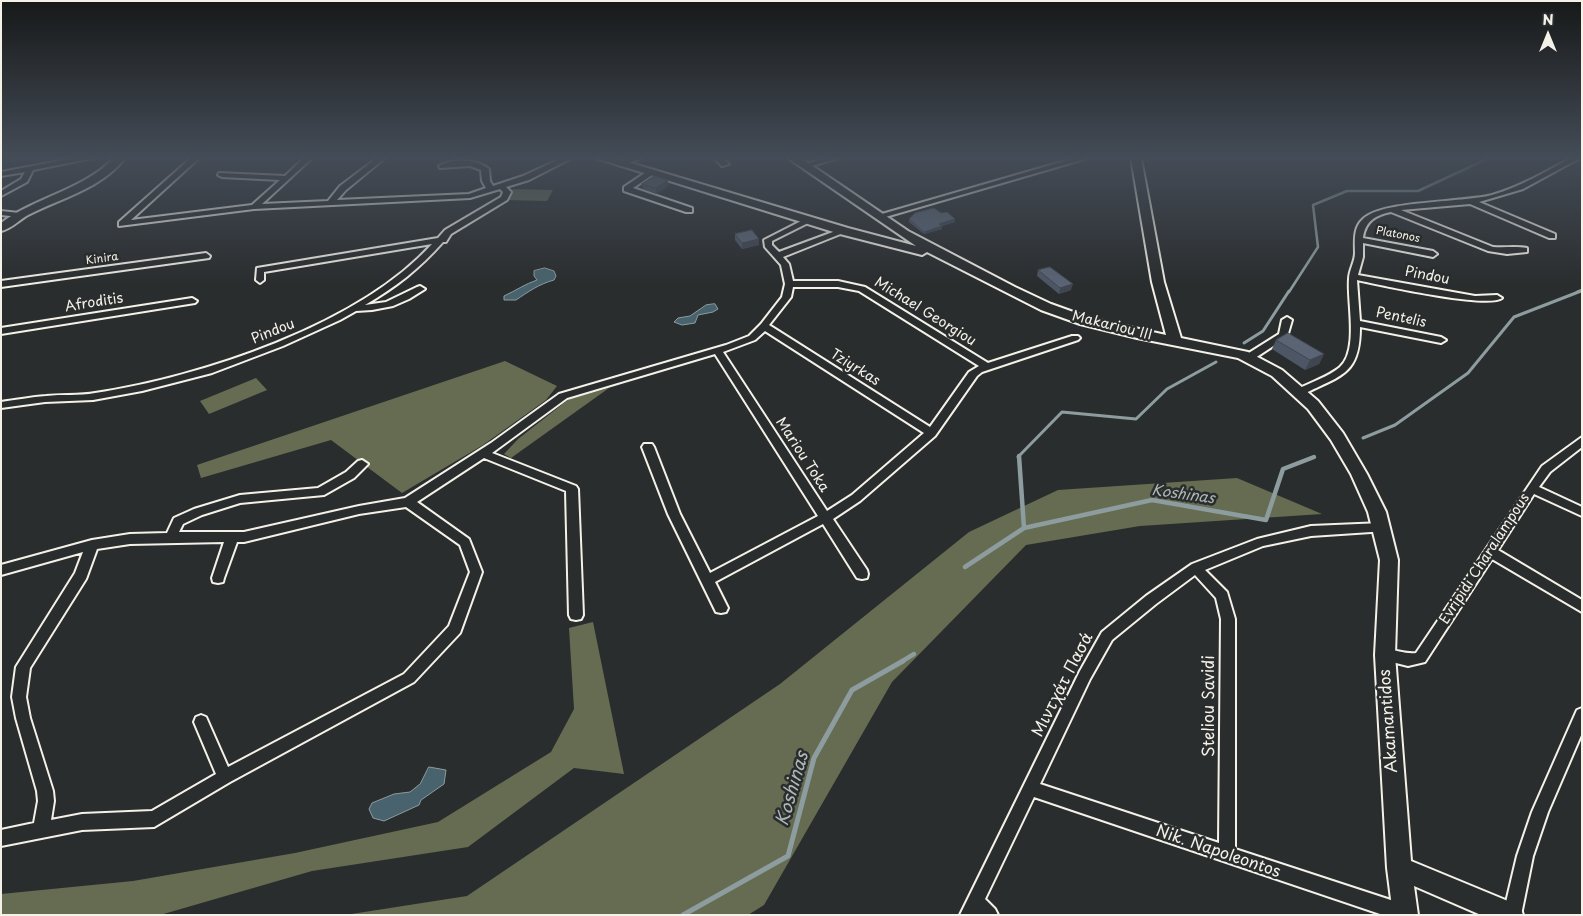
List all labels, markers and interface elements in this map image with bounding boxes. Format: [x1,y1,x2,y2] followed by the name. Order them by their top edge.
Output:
[1542,9,1554,30] text: N
[1523,10,1573,60] north arrow
[1375,224,1421,246] street label: Platonos
[85,250,119,268] street label: Kinira
[1403,263,1451,289] street label: Pindou
[871,274,979,350] street label: Michael Georgiou
[64,290,124,316] street label: Afroditis
[1374,304,1428,332] street label: Pentelis
[1070,308,1154,344] street label: Makariou III
[249,316,297,348] street label: Pindou
[827,346,883,390] street label: Tziyrkas
[772,415,832,495] street label: Mariou Toka
[1150,482,1216,508] water label: Koshinas
[1436,491,1534,627] street label: Evripidi Charalampous
[1028,630,1098,740] street label: Μιντχάτ Πασά
[1200,655,1220,757] street label: Steliou Savidi
[1376,669,1402,773] street label: Akamantidos
[772,749,814,829] water label: Koshinas
[1153,822,1283,882] street label: Nik. Napoleontos

